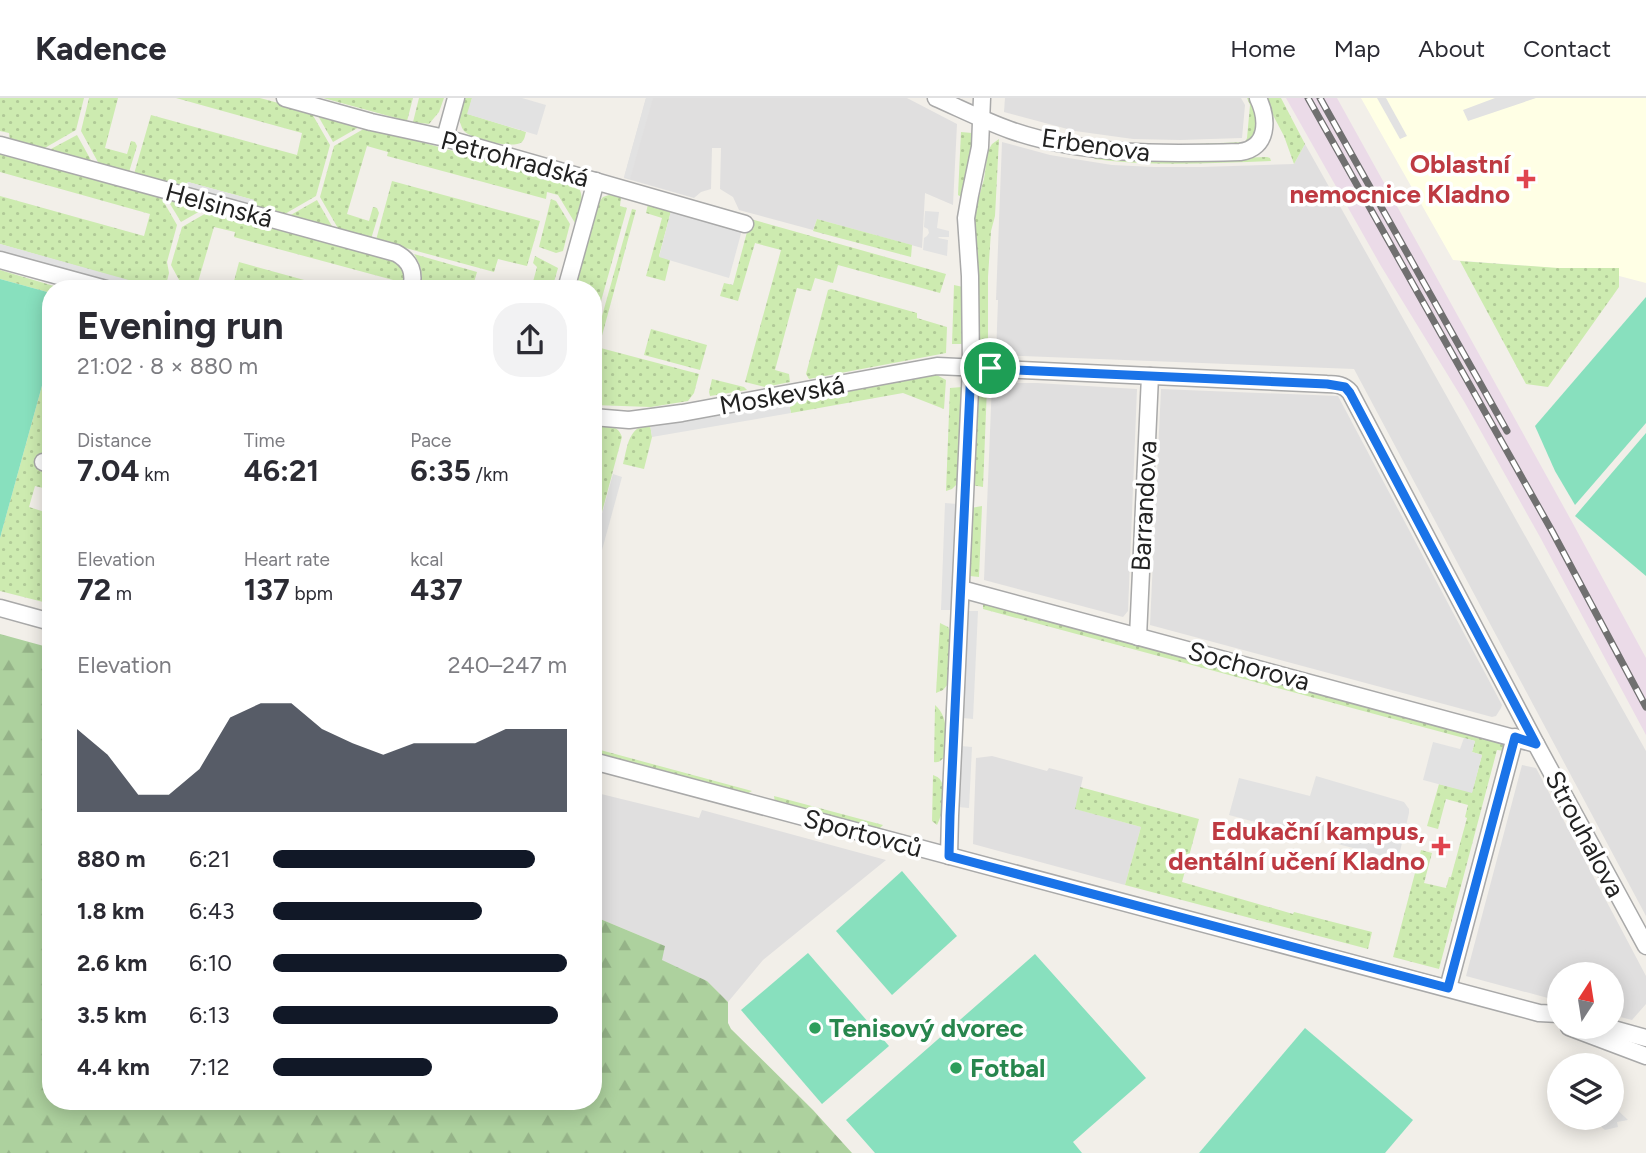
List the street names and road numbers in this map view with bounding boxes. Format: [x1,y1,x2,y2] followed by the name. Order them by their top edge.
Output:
[1040,122,1152,168] street label: Erbenova
[437,124,593,194] street label: Petrohradská
[162,175,276,235] street label: Helsinská
[717,368,847,422] street label: Moskevská
[1125,440,1163,572] street label: Barrandova
[1185,634,1313,698] street label: Sochorova
[1538,765,1632,903] street label: Strouhalova
[800,802,926,864] street label: Sportovců

